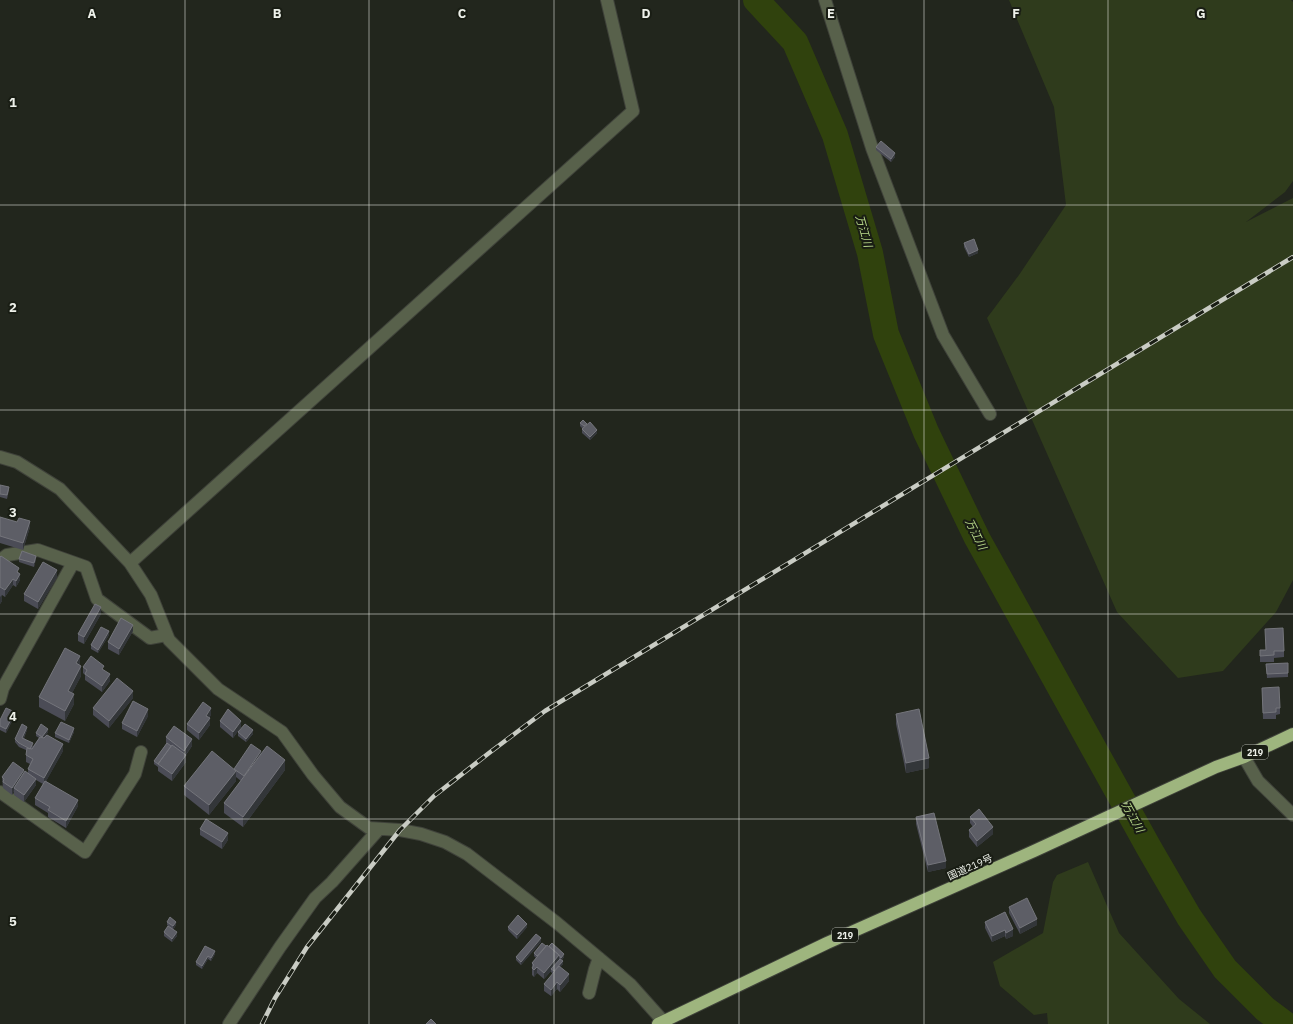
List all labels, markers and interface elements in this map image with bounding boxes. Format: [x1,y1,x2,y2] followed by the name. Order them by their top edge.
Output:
[88,5,97,22] text: A
[273,5,282,22] text: B
[458,5,467,22] text: C
[641,5,651,22] text: D
[827,5,835,22] text: E
[1012,5,1020,22] text: F
[1196,5,1206,22] text: G
[9,94,17,111] text: 1
[853,213,876,250] water label: 万江川
[9,299,17,316] text: 2
[9,504,17,521] text: 3
[962,516,990,553] water label: 万江川
[9,708,17,725] text: 4
[1242,745,1268,759] road number: 219
[1119,799,1148,836] water label: 万江川
[945,851,995,883] street label: 国道219号
[9,913,17,930] text: 5
[832,928,858,942] road number: 219

